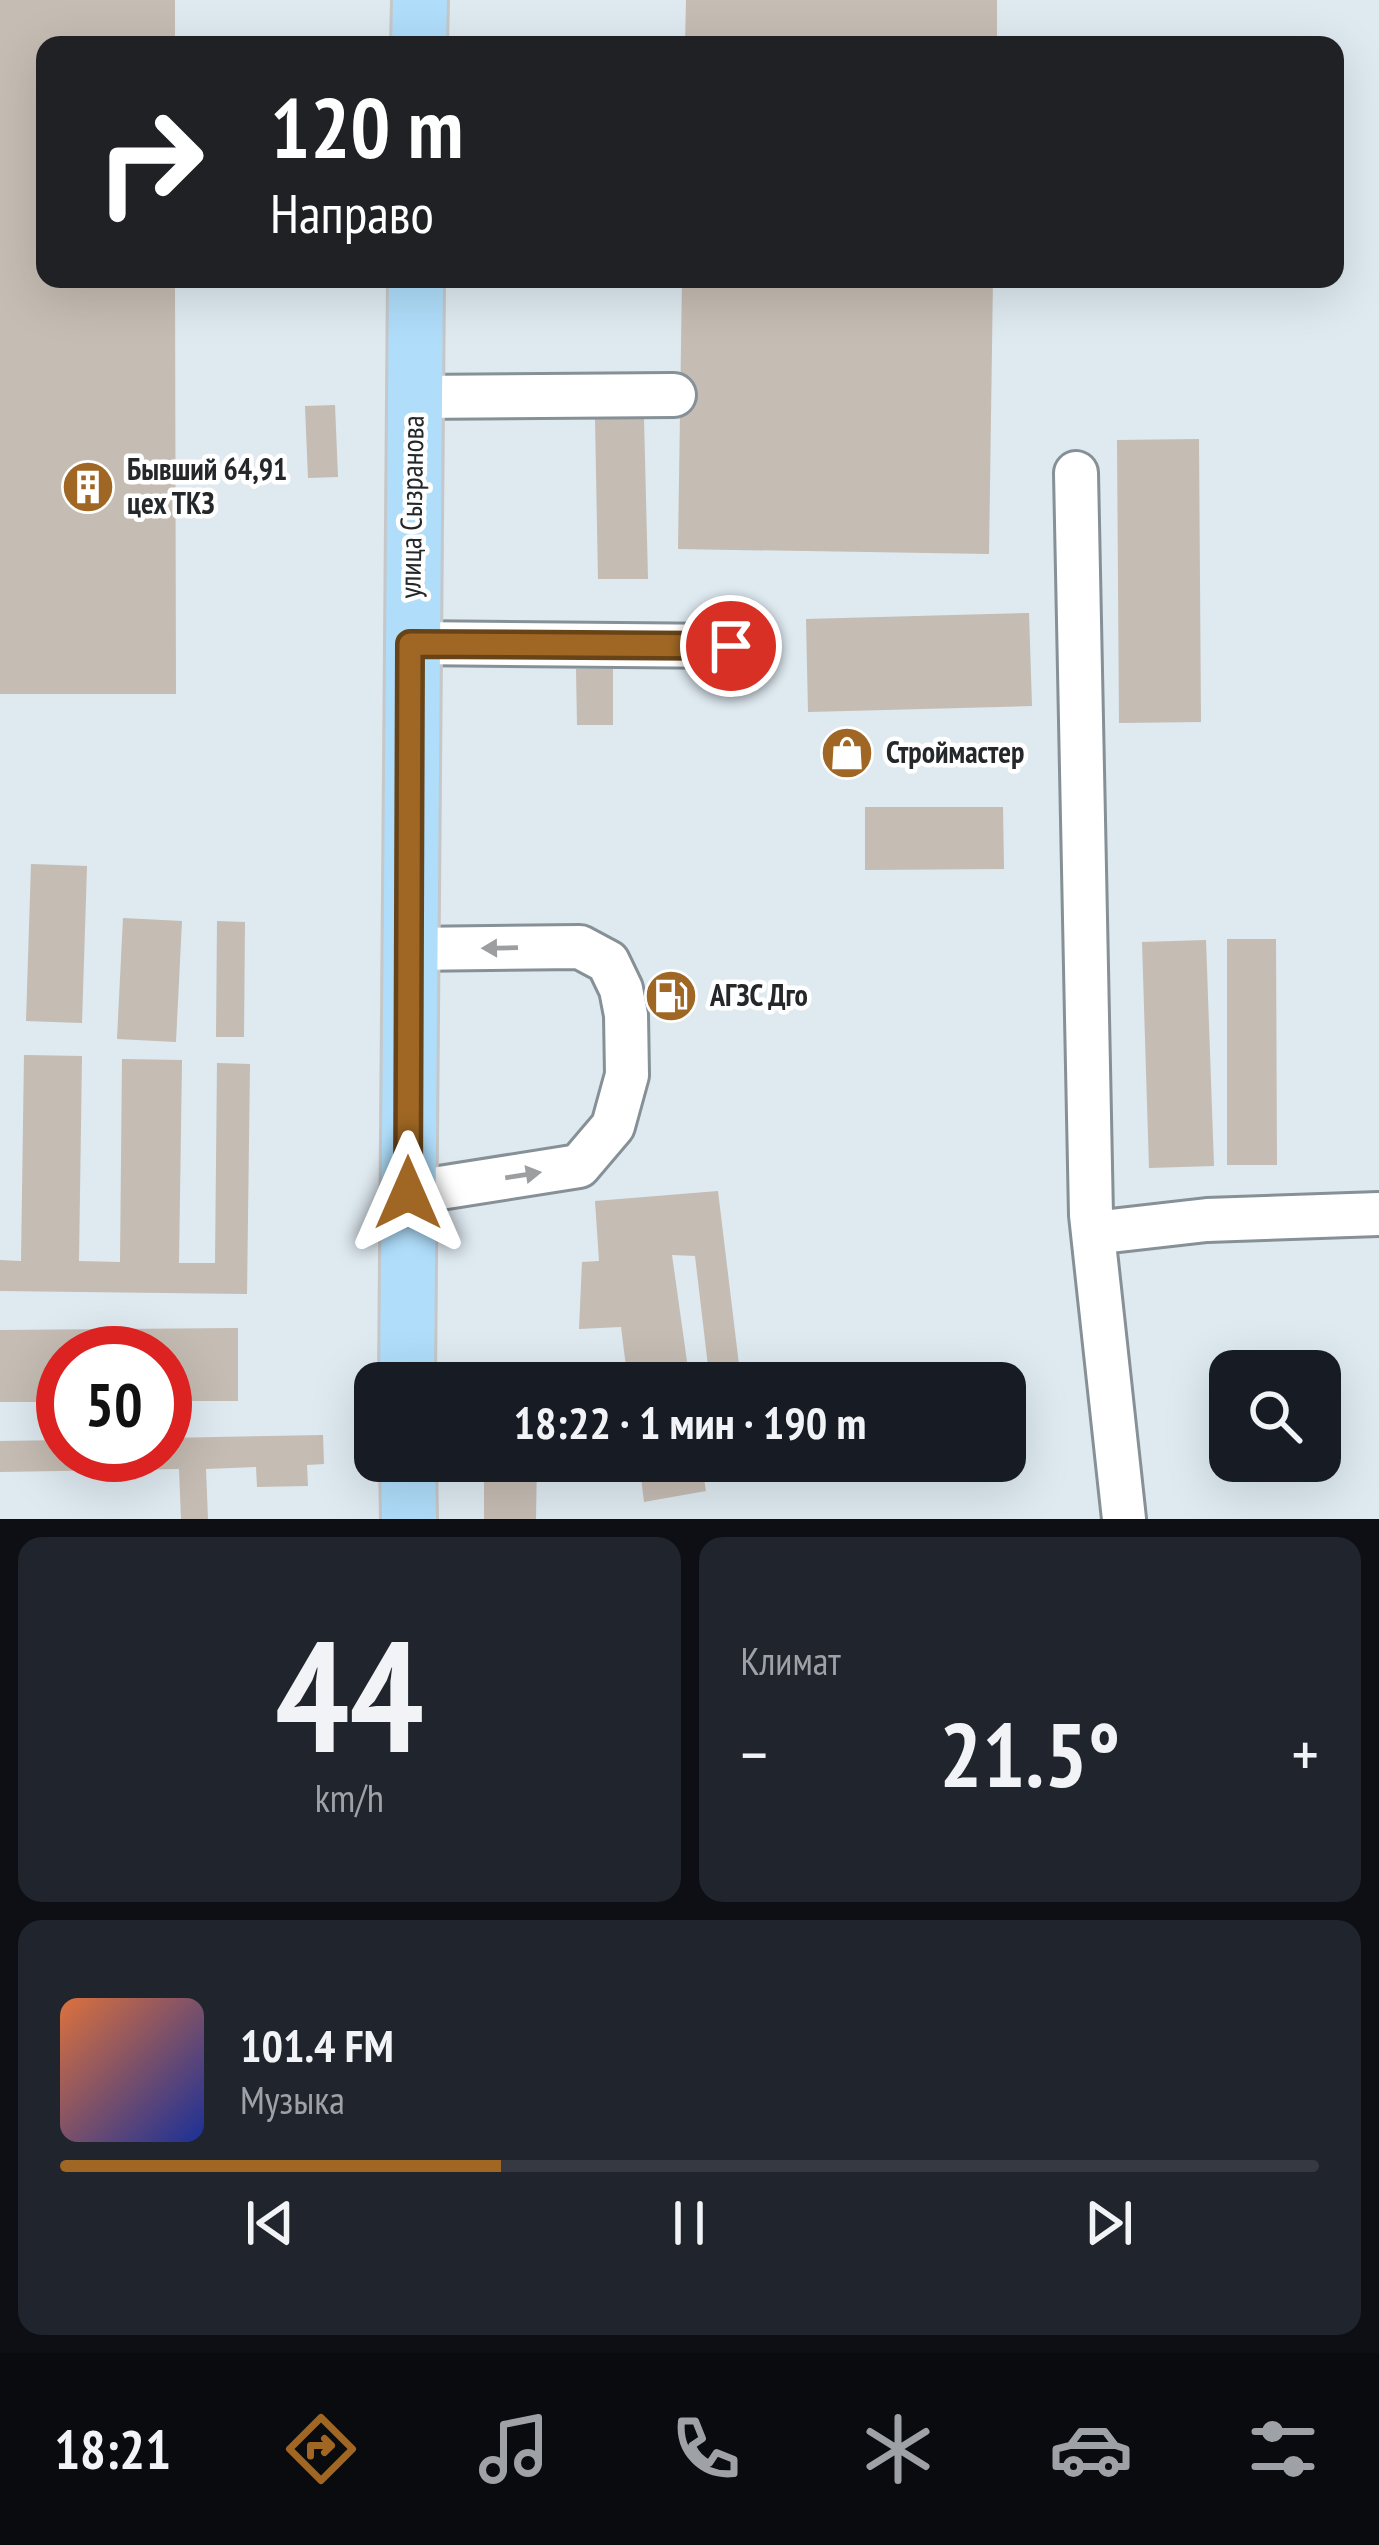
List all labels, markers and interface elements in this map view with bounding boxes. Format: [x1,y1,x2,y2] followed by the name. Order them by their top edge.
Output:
[270,72,463,181] text: 120 m
[72,84,228,240] icon: right
[270,178,434,248] text: Направо
[389,415,432,599] street label: улица Сызранова
[127,449,287,522] place label: Бывший 64,91 цех ТКЗ
[60,459,116,515] building icon: Бывший 64,91 цех ТКЗ
[680,595,782,697] pin
[698,613,764,679] icon: arrive
[819,725,875,781] shop icon: Строймастер
[886,732,1025,771] place label: Строймастер
[480,938,518,957] one-way arrow
[643,968,699,1024] fuel station icon: АГЗС Дго
[709,975,808,1014] place label: АГЗС Дго
[345,1130,471,1256] position arrow
[505,1165,543,1183] one-way arrow
[36,1326,192,1482] speed limit sign: 50
[1209,1350,1341,1482] map controls
[1209,1350,1341,1482] button: search
[514,1393,866,1451] text: 18:22 · 1 мин · 190 m
[275,1593,424,1795] text: 44
[741,1635,841,1686] text: Климат
[939,1695,1120,1812] text: 21.5°
[741,1711,768,1796] text: −
[1292,1711,1319,1796] text: +
[315,1772,384,1823] text: km/h
[240,2016,394,2074] text: 101.4 FM
[240,2074,345,2125] text: Музыка
[237,2190,303,2256] icon: previous
[656,2190,722,2256] icon: pause
[1076,2190,1142,2256] icon: next
[279,2407,363,2491] icon: directions
[472,2407,556,2491] icon: music
[664,2407,748,2491] icon: phone
[856,2407,940,2491] icon: climate
[1049,2407,1133,2491] icon: car
[1241,2407,1325,2491] icon: filters
[54,2414,171,2484] text: 18:21

